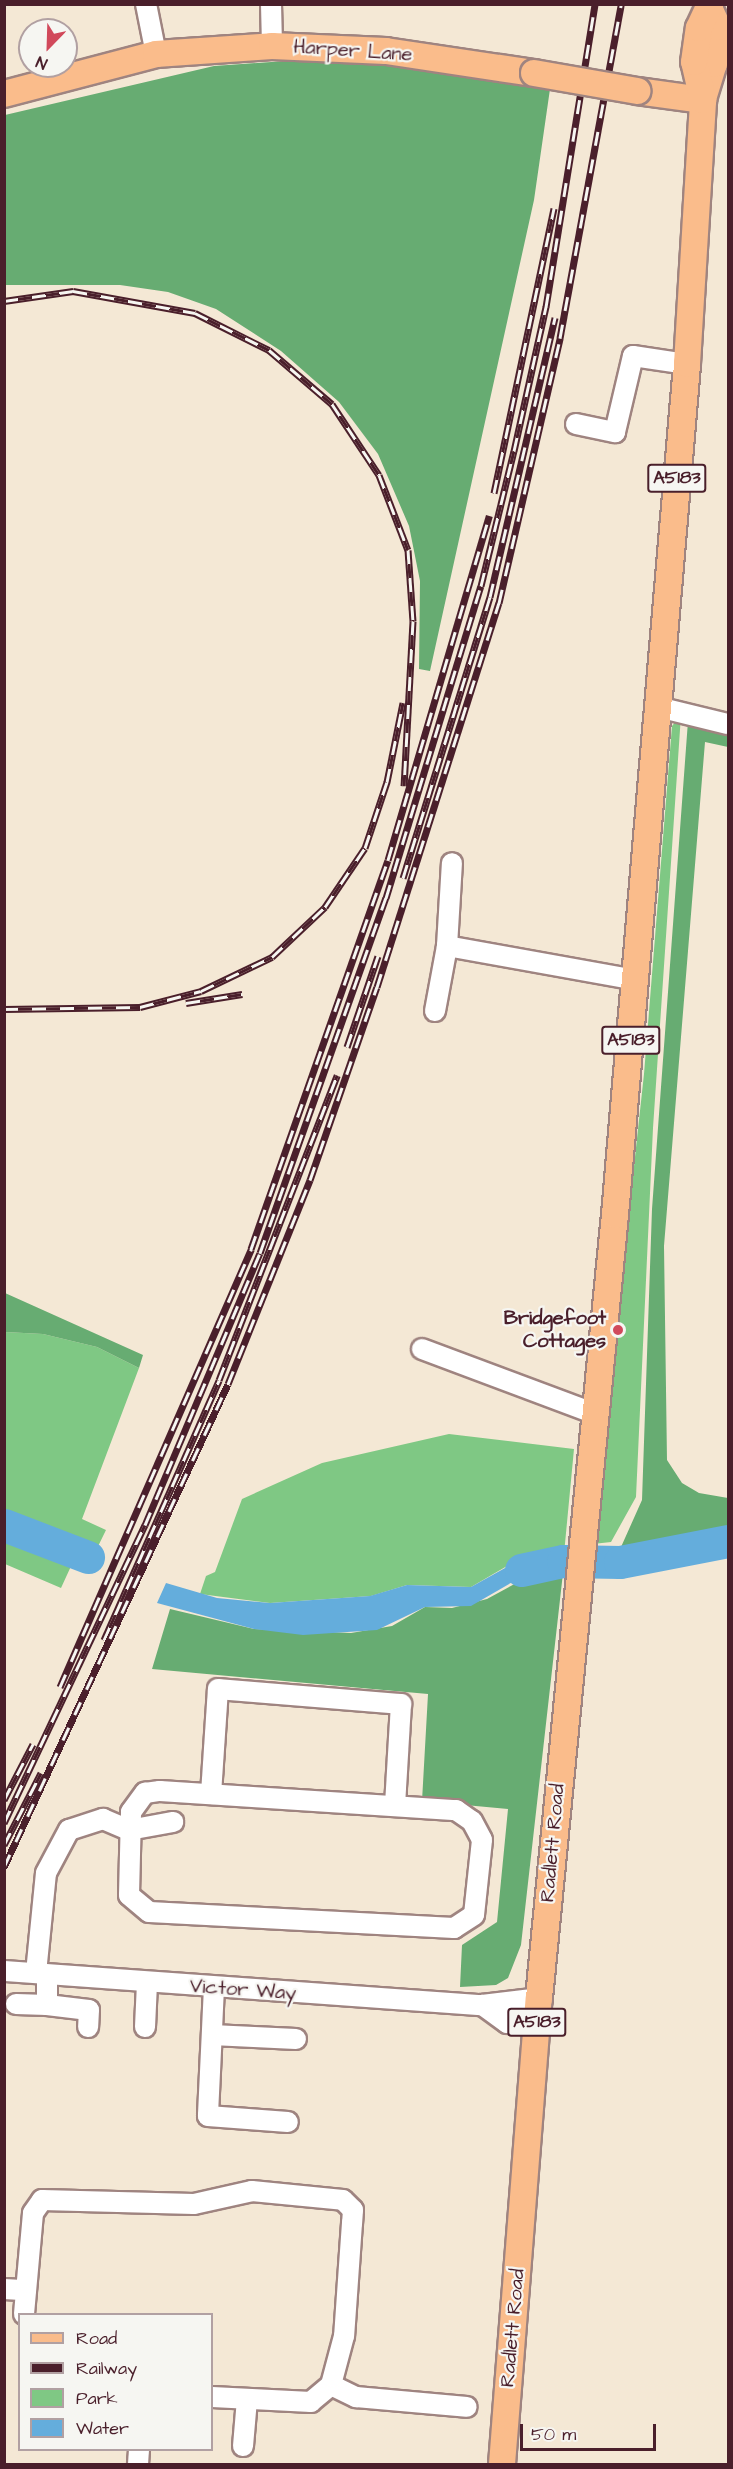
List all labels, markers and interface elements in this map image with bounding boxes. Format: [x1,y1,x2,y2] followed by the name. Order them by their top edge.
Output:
[18,18,78,78] north arrow
[293,35,413,67] street label: Harper Lane
[33,51,51,75] text: N
[647,463,707,493] road number: A5183
[601,1025,661,1055] road number: A5183
[504,1306,606,1353] place label: Bridgefoot Cottages
[611,1323,625,1337] marker: Bridgefoot Cottages
[536,1783,570,1903] street label: Radlett Road
[189,1974,297,2006] street label: Victor Way
[507,2007,567,2037] road number: A5183
[496,2268,530,2388] street label: Radlett Road
[18,2313,213,2451] legend
[76,2326,117,2351] text: Road
[76,2356,137,2381] text: Railway
[76,2386,118,2411] text: Park
[523,2412,660,2450] scale bar
[76,2416,129,2441] text: Water
[531,2422,576,2447] text: 50 m

